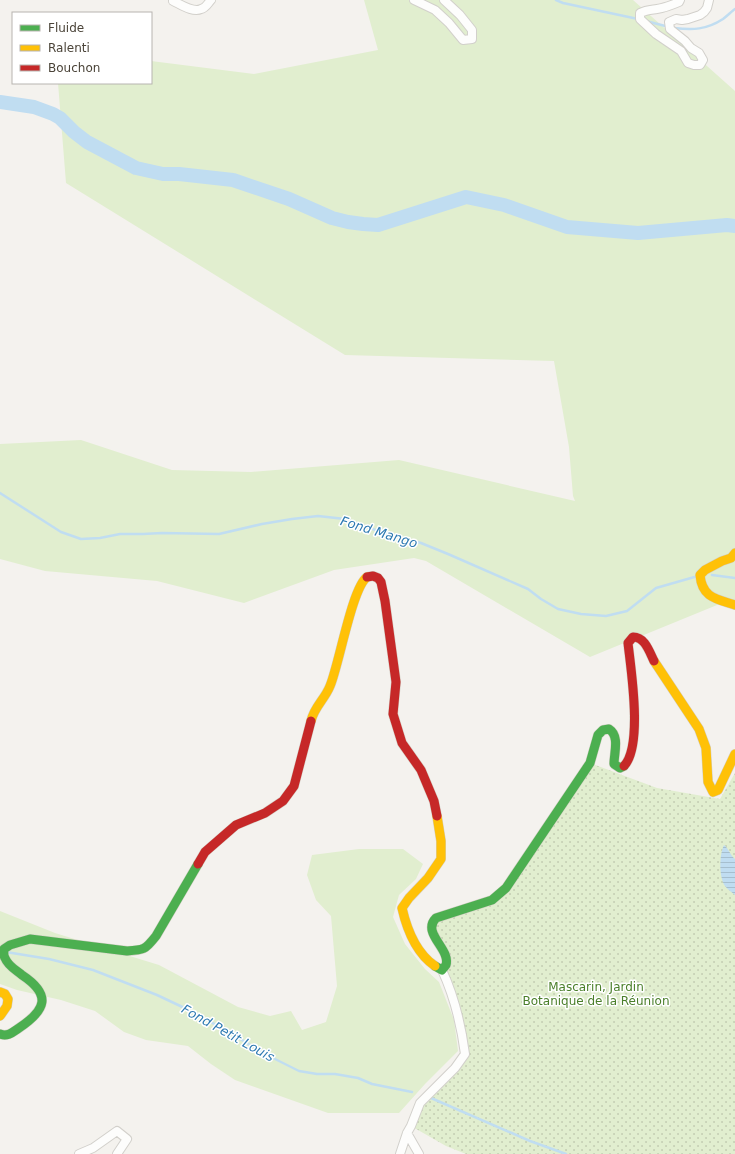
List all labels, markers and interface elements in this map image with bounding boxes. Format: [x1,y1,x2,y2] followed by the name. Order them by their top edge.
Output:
[12,12,152,84] legend
[48,21,84,35] text: Fluide
[48,41,90,55] text: Ralenti
[48,61,100,75] text: Bouchon
[339,513,419,551] water label: Fond Mango
[523,980,669,1008] park label: Mascarin, Jardin Botanique de la Réunion
[179,1001,277,1065] water label: Fond Petit Louis

